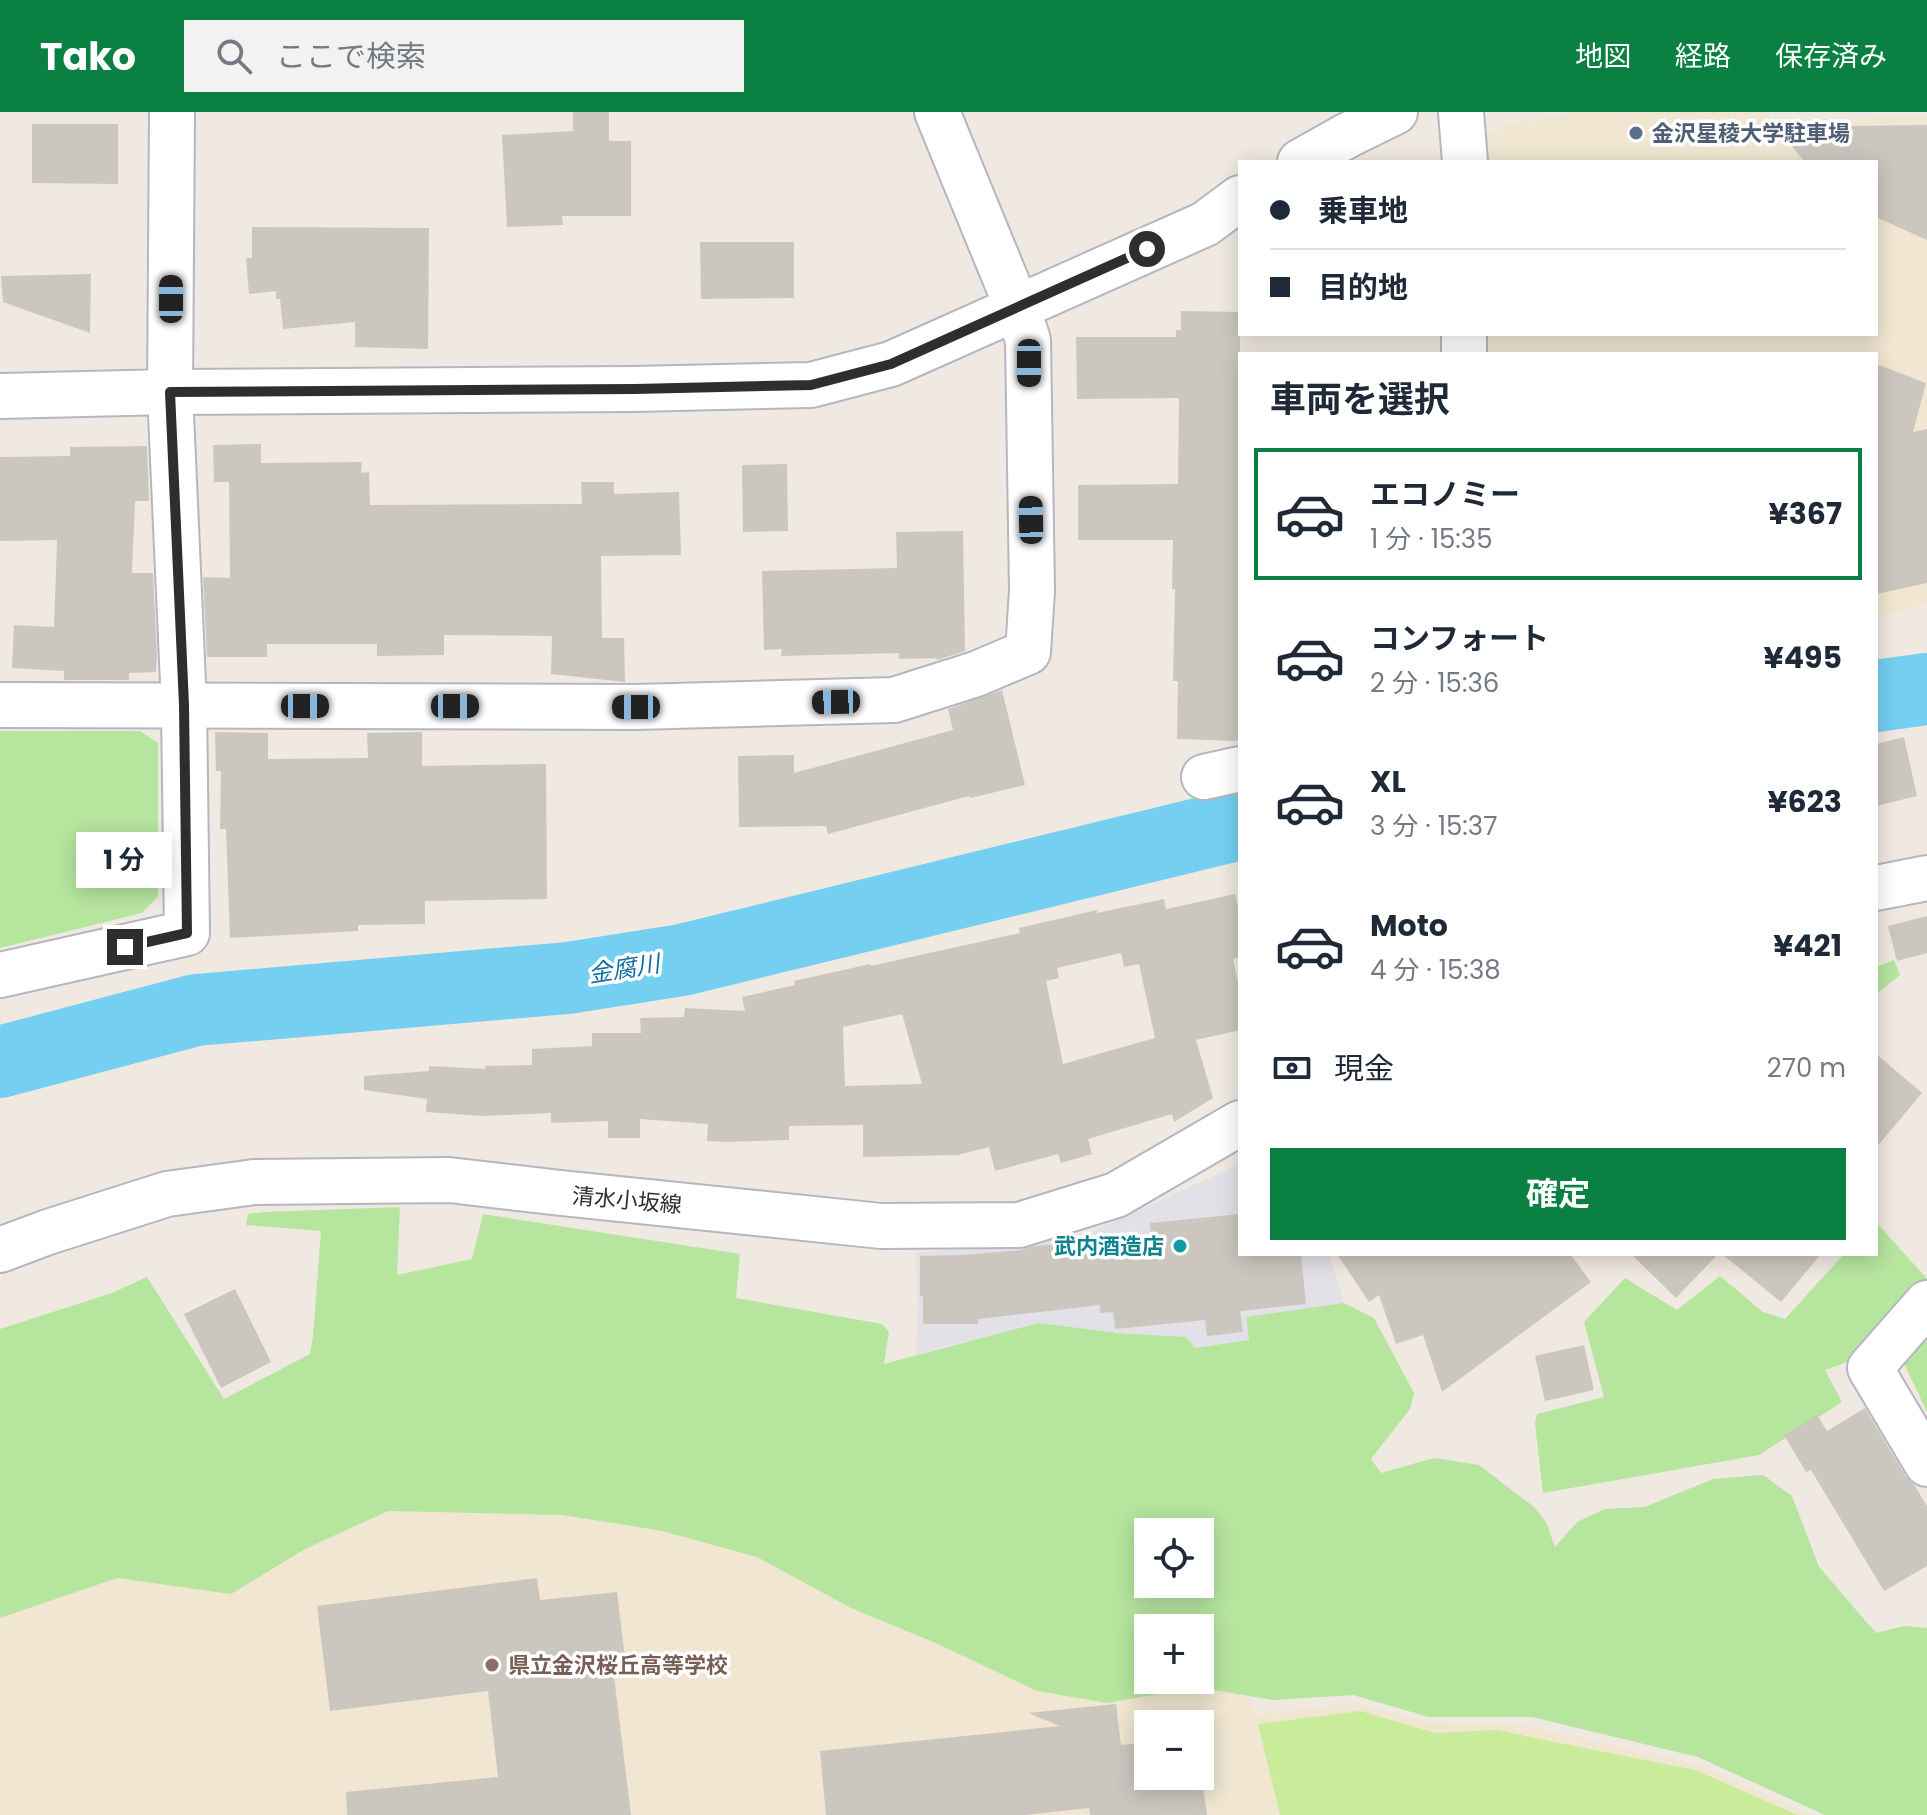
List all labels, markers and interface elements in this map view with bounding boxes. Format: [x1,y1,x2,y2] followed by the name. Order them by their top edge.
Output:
[184,20,744,92] search box
[40,30,136,83] text: Tako
[212,34,256,78] icon: search
[276,35,426,78] text: ここで検索
[1575,37,1631,76] text: 地図
[1675,37,1731,76] text: 経路
[1775,37,1887,76] text: 保存済み
[1652,118,1850,149] place label: 金沢星稜大学駐車場
[1627,124,1645,142] marker: 金沢星稜大学駐車場
[1318,189,1408,232] text: 乗車地
[1129,231,1165,267] route start
[1318,266,1408,309] text: 目的地
[159,275,183,323] car
[1017,339,1041,387] car
[1270,374,1450,425] text: 車両を選択
[1370,473,1520,516] text: エコノミー
[1274,478,1346,550] icon: car
[1769,492,1842,535] text: ¥367
[1019,496,1043,544] car
[1370,521,1493,557] text: 1 分 · 15:35
[1370,617,1549,660] text: コンフォート
[1274,622,1346,694] icon: car
[1764,636,1842,679] text: ¥495
[1370,665,1499,701] text: 2 分 · 15:36
[812,690,860,714] car
[281,694,329,718] car
[431,694,479,718] car
[612,695,660,719] car
[1370,760,1406,803] text: XL
[1274,766,1346,838] icon: car
[1767,780,1842,823] text: ¥623
[1370,808,1497,844] text: 3 分 · 15:37
[77,831,173,887] callout: 1 分
[103,842,145,878] text: 1 分
[1370,904,1448,947] text: Moto
[1274,910,1346,982] icon: car
[1773,924,1842,967] text: ¥421
[107,929,143,965] route end
[586,946,665,990] water label: 金腐川
[1370,952,1501,988] text: 4 分 · 15:38
[1270,1046,1314,1090] icon: cash
[1334,1047,1394,1090] text: 現金
[1767,1050,1846,1086] text: 270 m
[1270,1148,1846,1240] button: 確定
[571,1180,683,1221] street label: 清水小坂線
[1054,1231,1164,1262] place label: 武内酒造店
[1171,1237,1189,1255] marker: 武内酒造店
[1134,1518,1214,1790] map controls
[1134,1518,1214,1598] button: locate
[1134,1614,1214,1694] button: +
[508,1650,728,1681] place label: 県立金沢桜丘高等学校
[483,1656,501,1674] marker: 県立金沢桜丘高等学校
[1134,1710,1214,1790] button: −

